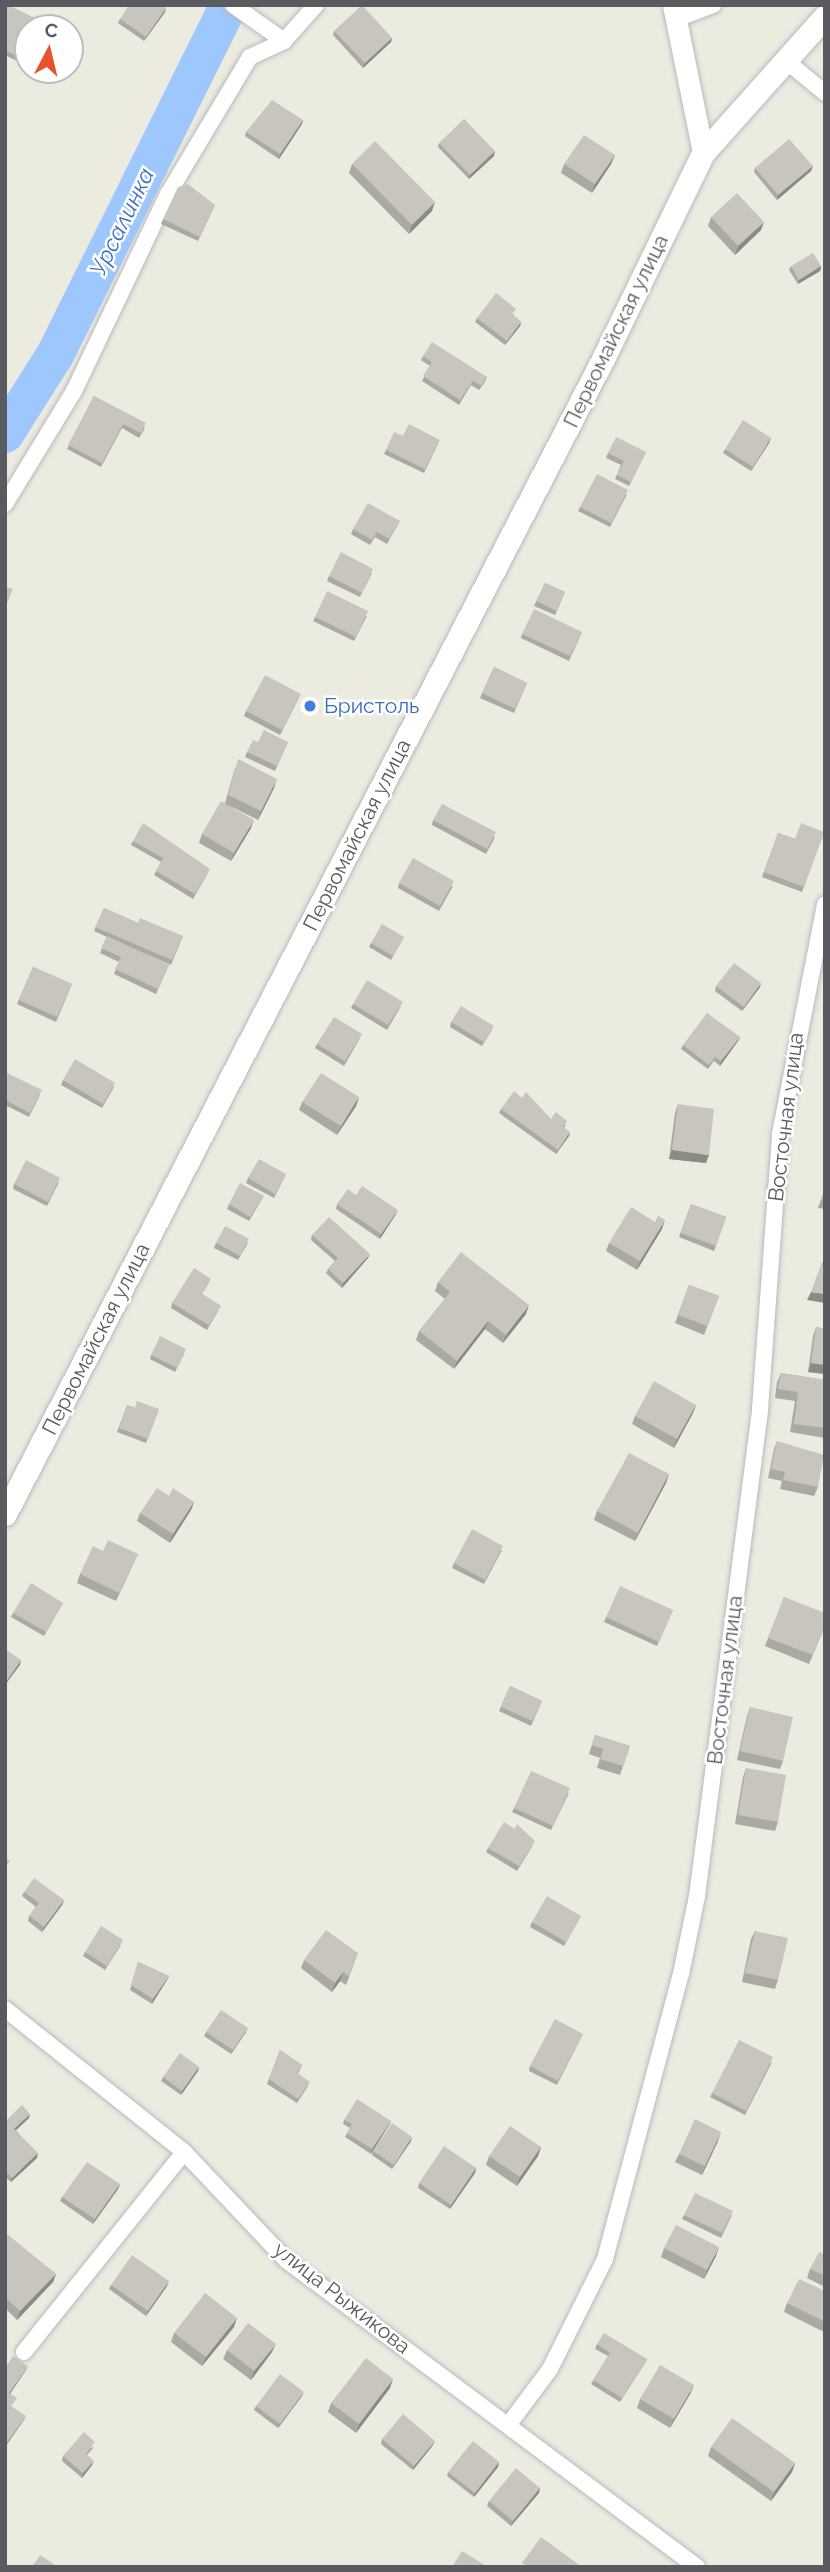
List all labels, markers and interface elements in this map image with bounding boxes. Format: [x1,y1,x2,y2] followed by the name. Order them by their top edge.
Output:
[14,14,84,84] north arrow
[43,18,59,42] text: С
[84,163,160,281] water label: Урсалинка
[558,230,674,432] street label: Первомайская улица
[324,693,419,719] place label: Бристоль
[302,698,318,714] marker: Бристоль
[298,735,416,935] street label: Первомайская улица
[763,1031,809,1203] street label: Восточная улица
[37,1239,155,1439] street label: Первомайская улица
[702,1594,748,1766] street label: Восточная улица
[269,2237,415,2359] street label: улица Рыжикова

